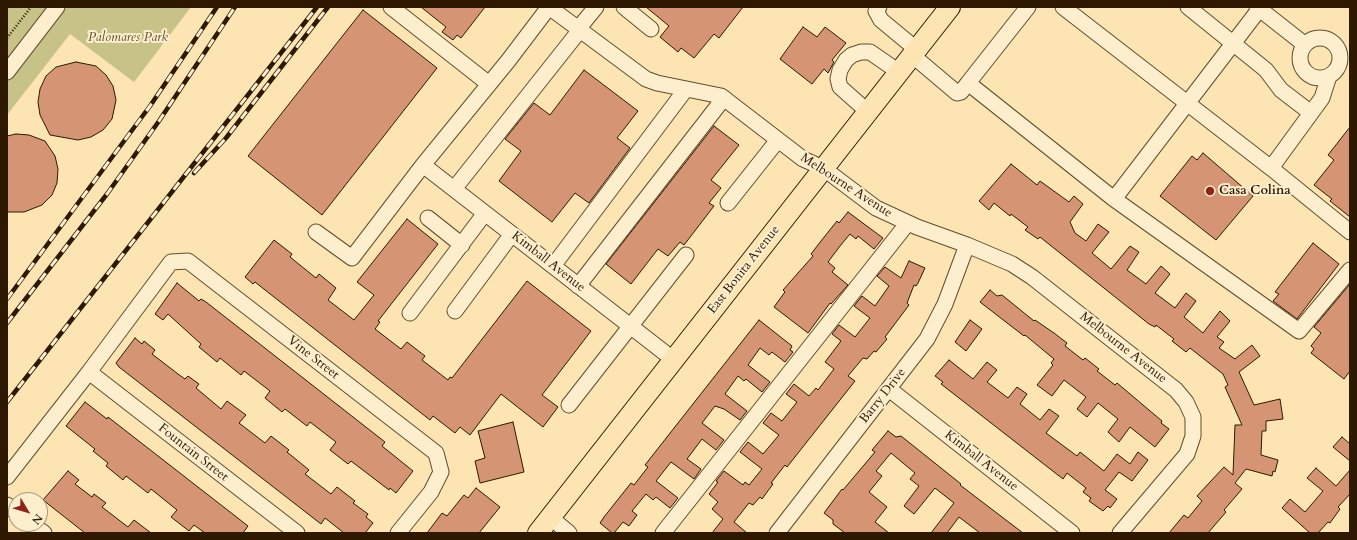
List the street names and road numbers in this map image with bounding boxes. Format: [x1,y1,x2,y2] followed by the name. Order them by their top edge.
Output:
[797,151,895,221] street label: Melbourne Avenue
[705,223,783,317] street label: East Bonita Avenue
[508,228,588,296] street label: Kimball Avenue
[1076,309,1170,387] street label: Melbourne Avenue
[284,333,342,383] street label: Vine Street
[857,365,909,427] street label: Barry Drive
[155,421,231,485] street label: Fountain Street
[941,427,1021,495] street label: Kimball Avenue

